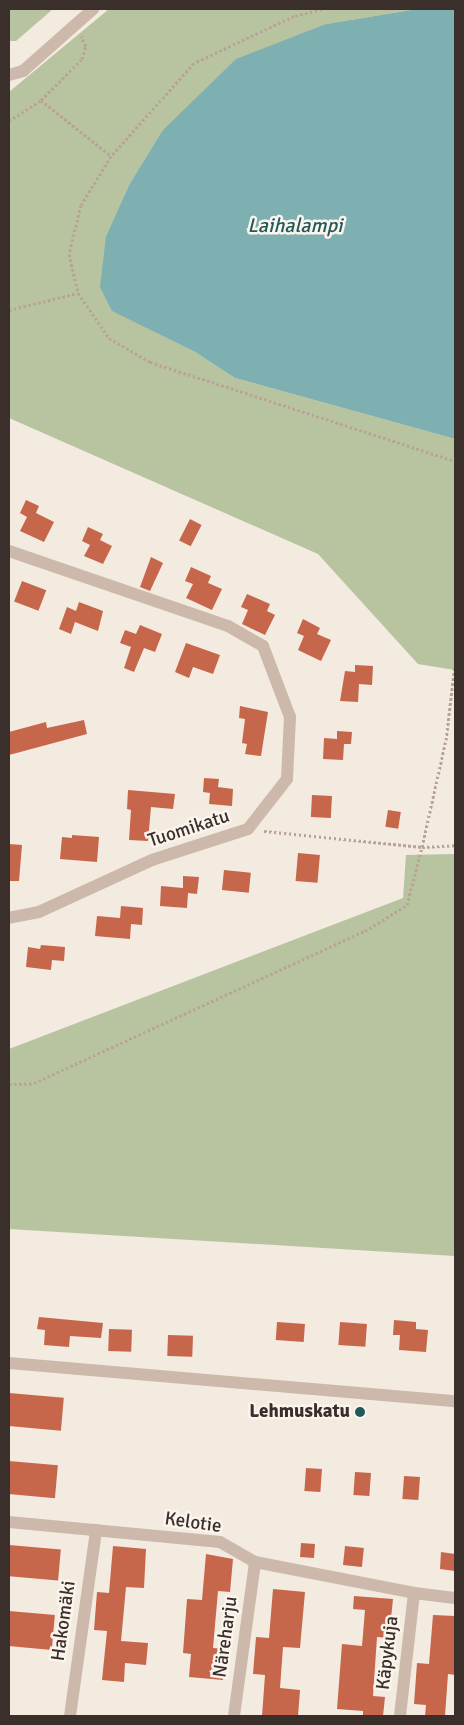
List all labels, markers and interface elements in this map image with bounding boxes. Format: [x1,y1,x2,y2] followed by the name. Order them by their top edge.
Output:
[248,213,342,237] water label: Laihalampi
[145,805,233,853] street label: Tuomikatu
[249,1401,350,1423] place label: Lehmuskatu
[354,1406,366,1418] marker: Lehmuskatu
[163,1508,223,1538] street label: Kelotie
[47,1579,81,1663] street label: Hakomäki
[209,1595,243,1679] street label: Näreharju
[372,1615,404,1691] street label: Käpykuja

